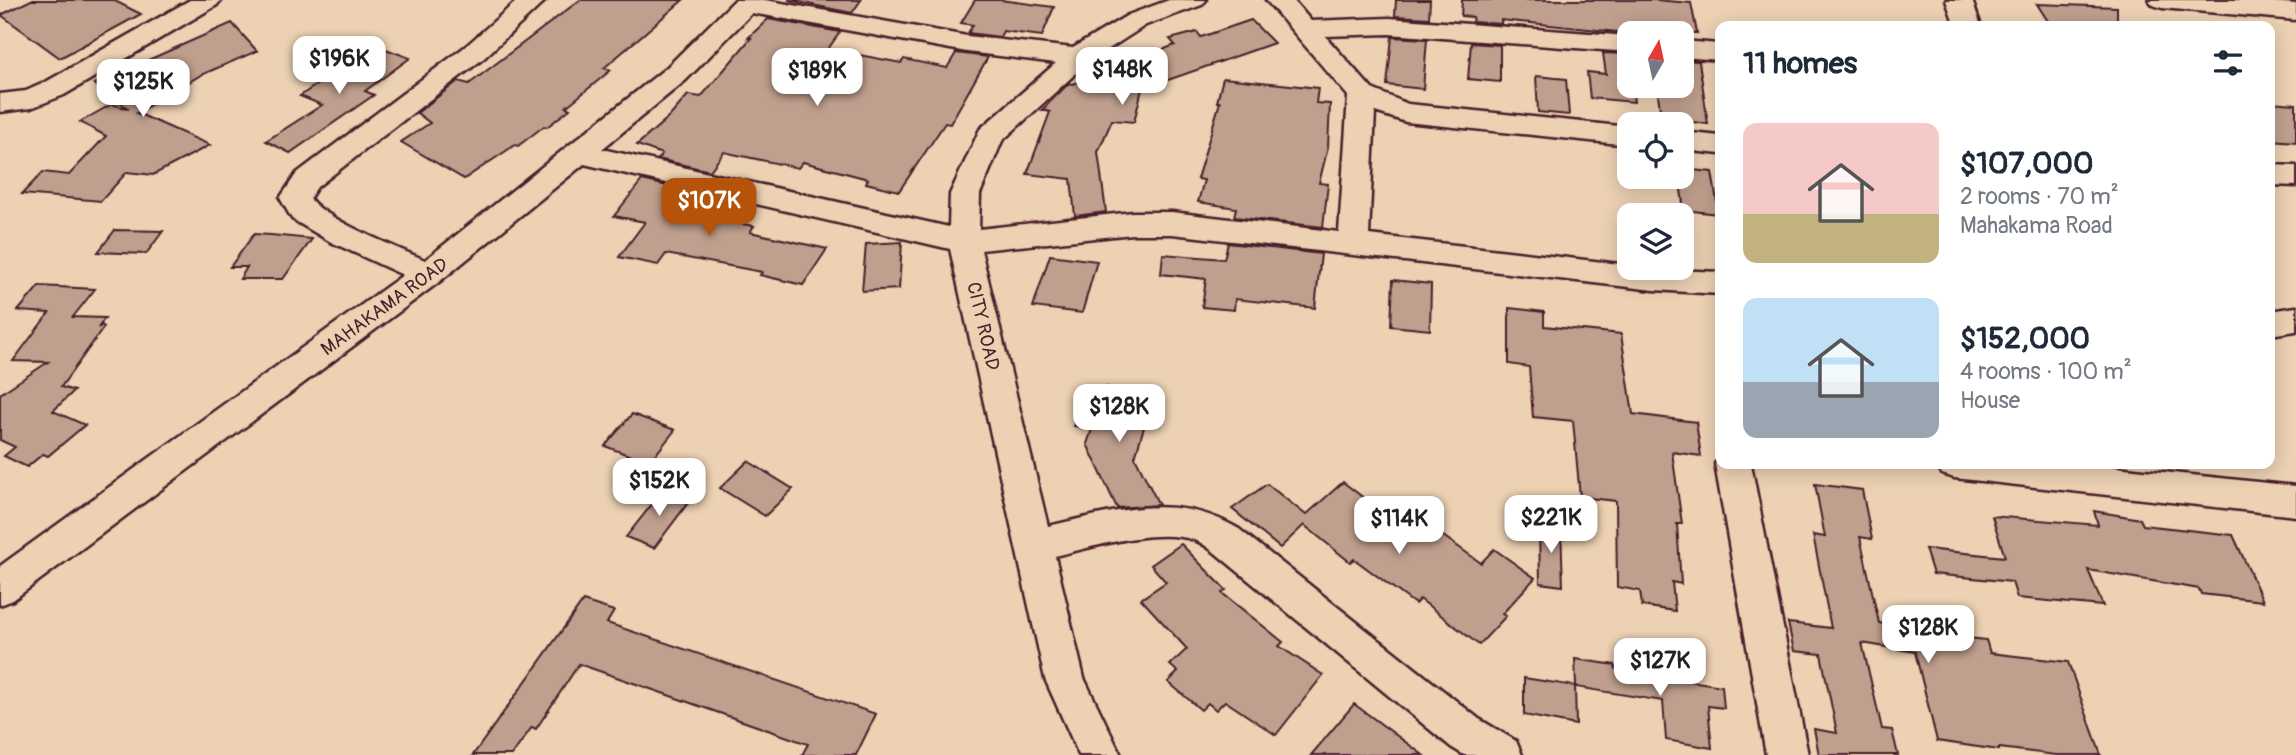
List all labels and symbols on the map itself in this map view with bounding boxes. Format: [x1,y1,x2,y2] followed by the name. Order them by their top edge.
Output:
[1617,21,1694,98] north arrow
[290,36,388,96] pin: $196K
[768,48,866,108] pin: $189K
[1073,48,1171,107] pin: $148K
[94,60,192,119] pin: $125K
[660,178,758,238] pin: $107K
[316,252,453,361] street label: MAHAKAMA ROAD
[961,280,1005,373] street label: CITY ROAD
[1070,384,1168,444] pin: $128K
[610,458,708,518] pin: $152K
[1350,496,1448,556] pin: $114K
[1502,496,1600,555] pin: $221K
[1879,606,1977,665] pin: $128K
[1611,638,1709,698] pin: $127K

